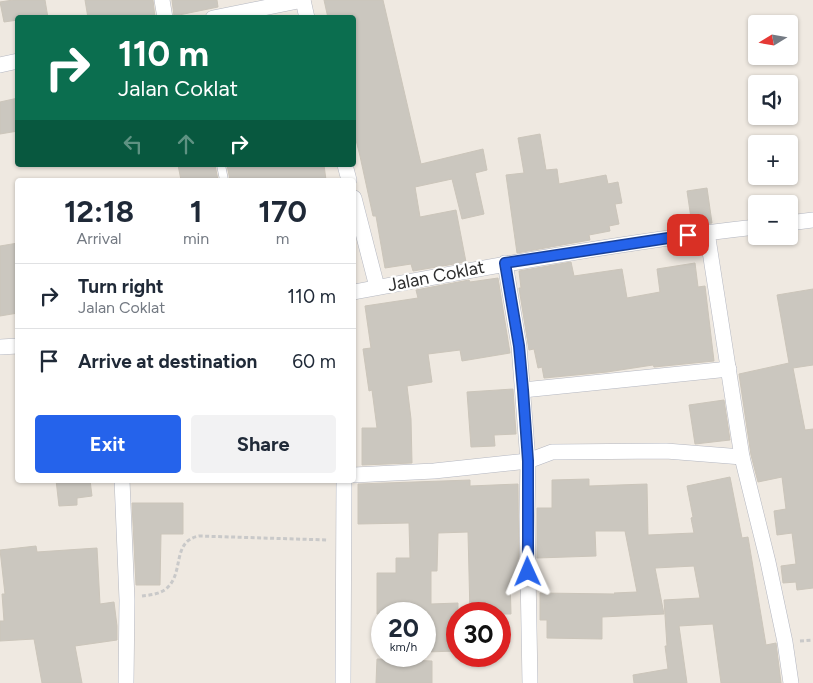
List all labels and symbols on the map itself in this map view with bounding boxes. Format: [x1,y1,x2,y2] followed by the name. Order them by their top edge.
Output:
[748,15,798,65] north arrow
[667,214,709,256] pin
[386,256,486,296] street label: Jalan Coklat
[501,545,553,597] position arrow
[446,602,511,667] speed limit sign: 30

